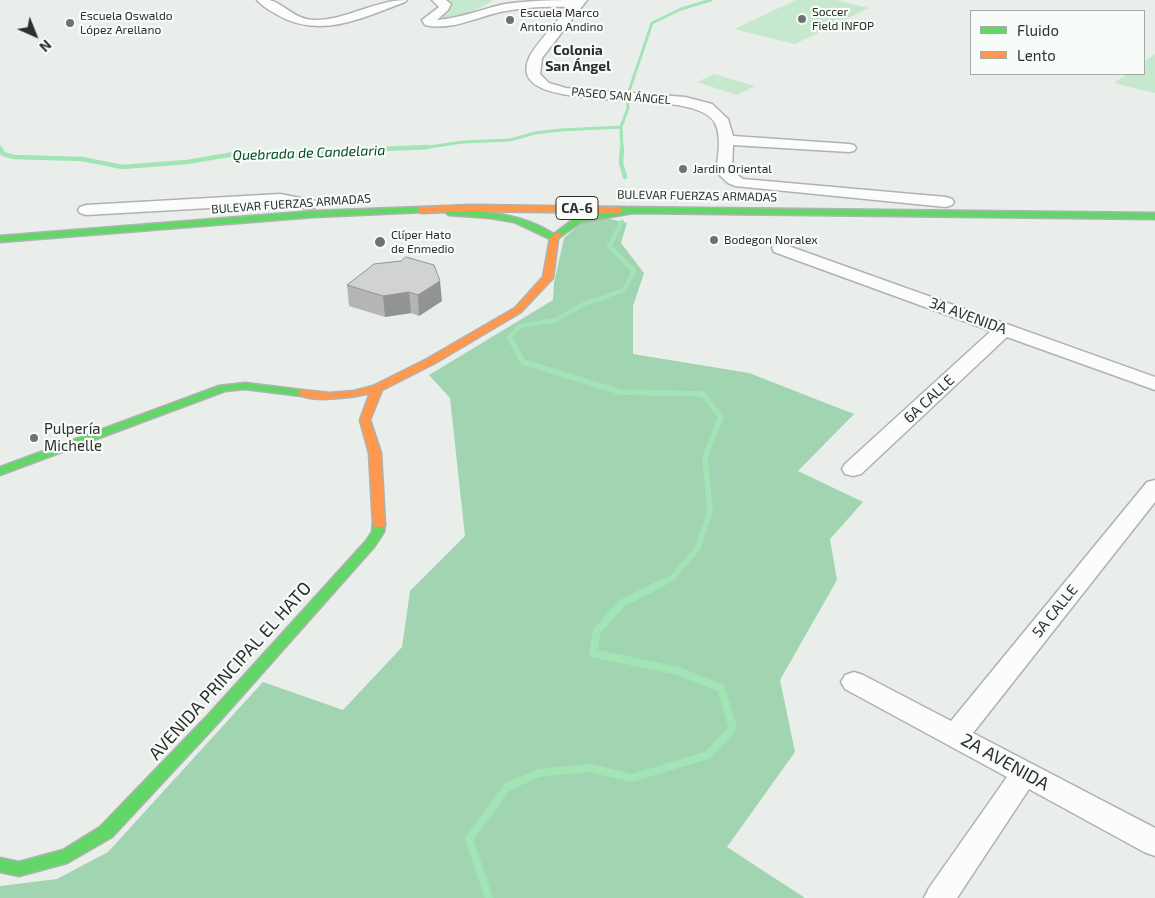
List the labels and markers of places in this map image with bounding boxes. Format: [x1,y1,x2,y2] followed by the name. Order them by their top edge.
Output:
[812,5,874,33] place label: Soccer Field INFOP
[520,6,603,34] place label: Escuela Marco Antonio Andino
[80,9,173,37] place label: Escuela Oswaldo López Arellano
[796,13,808,25] marker: Soccer Field INFOP
[504,14,516,26] marker: Escuela Marco Antonio Andino
[64,17,76,29] marker: Escuela Oswaldo López Arellano
[693,162,772,176] place label: Jardin Oriental
[677,163,689,175] marker: Jardin Oriental
[391,228,454,256] place label: Clíper Hato de Enmedio
[724,233,818,247] place label: Bodegon Noralex
[708,234,720,246] marker: Bodegon Noralex
[373,235,387,249] marker: Clíper Hato de Enmedio
[44,420,102,455] place label: Pulpería Michelle
[28,432,40,444] marker: Pulpería Michelle

